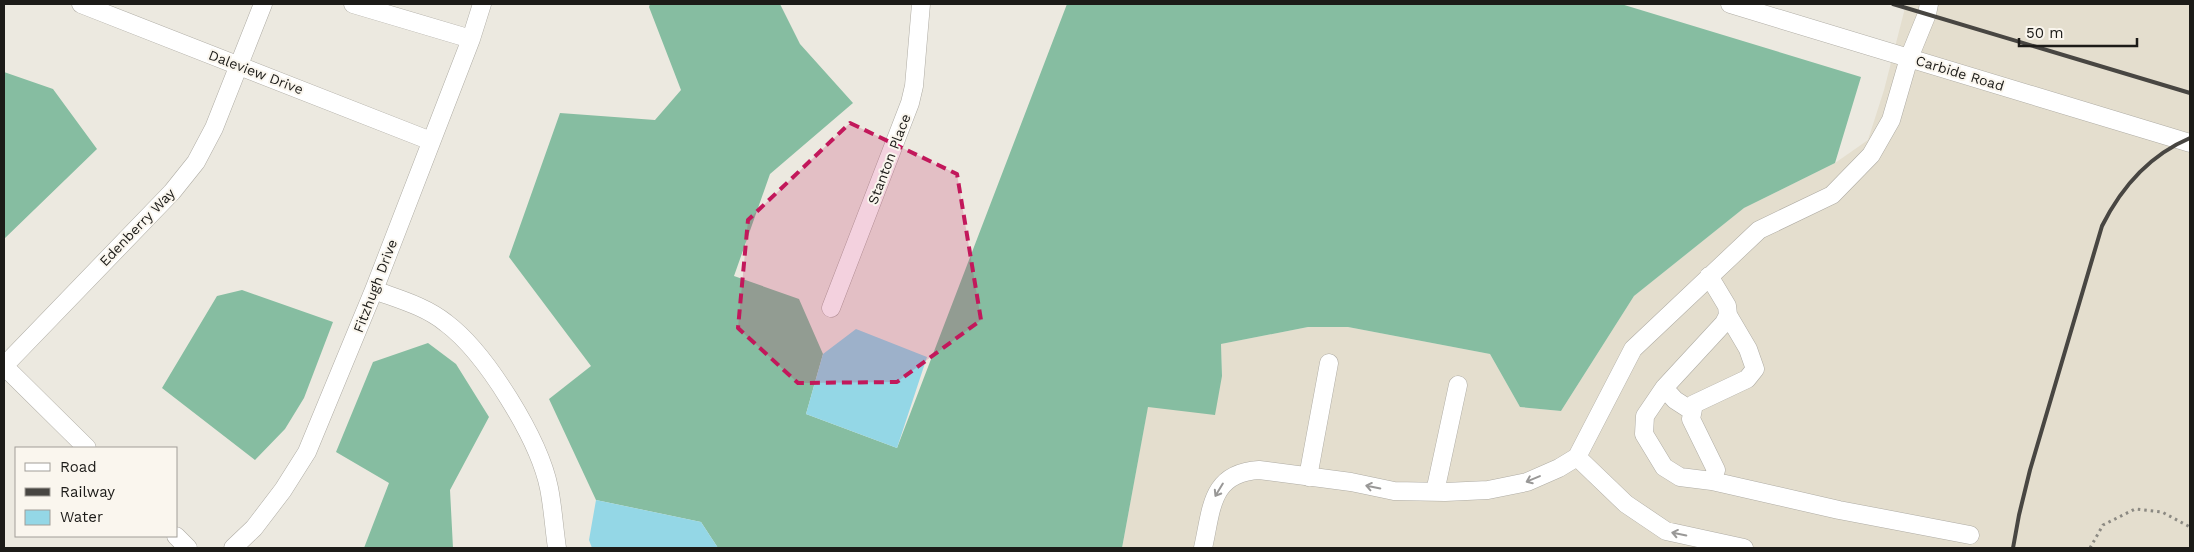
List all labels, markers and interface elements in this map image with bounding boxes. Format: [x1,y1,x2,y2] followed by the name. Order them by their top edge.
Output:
[2019,15,2136,47] scale bar
[2026,24,2063,42] text: 50 m
[206,47,306,97] street label: Daleview Drive
[1914,52,2006,94] street label: Carbide Road
[864,111,914,207] street label: Stanton Place
[96,184,179,269] street label: Edenberry Way
[350,237,400,335] street label: Fitzhugh Drive
[15,447,178,537] legend
[60,458,97,476] text: Road
[1526,474,1541,484] one-way arrow
[1365,481,1381,491] one-way arrow
[60,483,115,501] text: Railway
[1214,483,1224,497] one-way arrow
[60,508,103,526] text: Water
[1671,529,1687,538] one-way arrow

